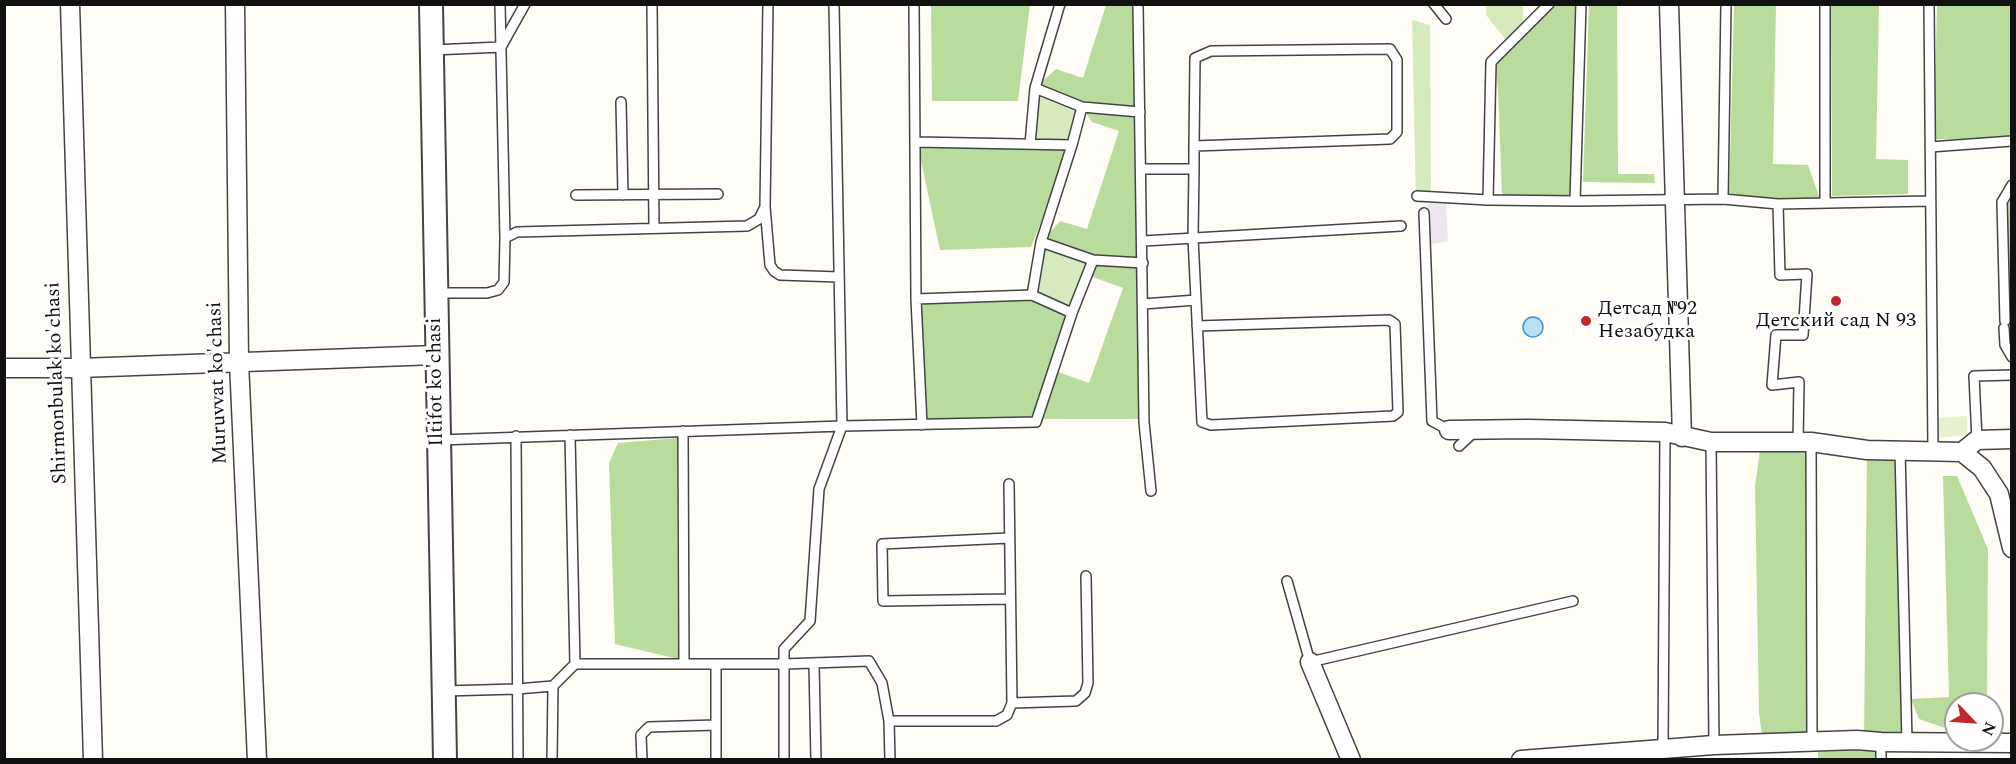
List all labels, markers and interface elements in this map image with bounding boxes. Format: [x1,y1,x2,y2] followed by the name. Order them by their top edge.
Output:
[42,281,74,485] street label: Shirmonbulak ko'chasi
[1829,294,1843,308] marker: Детский сад N 93
[1598,298,1697,345] place label: Детсад №92 Незабудка
[204,301,234,465] street label: Muruvvat ko'chasi
[1756,310,1916,334] place label: Детский сад N 93
[1579,314,1593,328] marker: Детсад №92 Незабудка
[424,317,450,447] street label: Iltifot ko'chasi
[1944,692,2004,752] north arrow
[1975,718,2002,740] text: N

